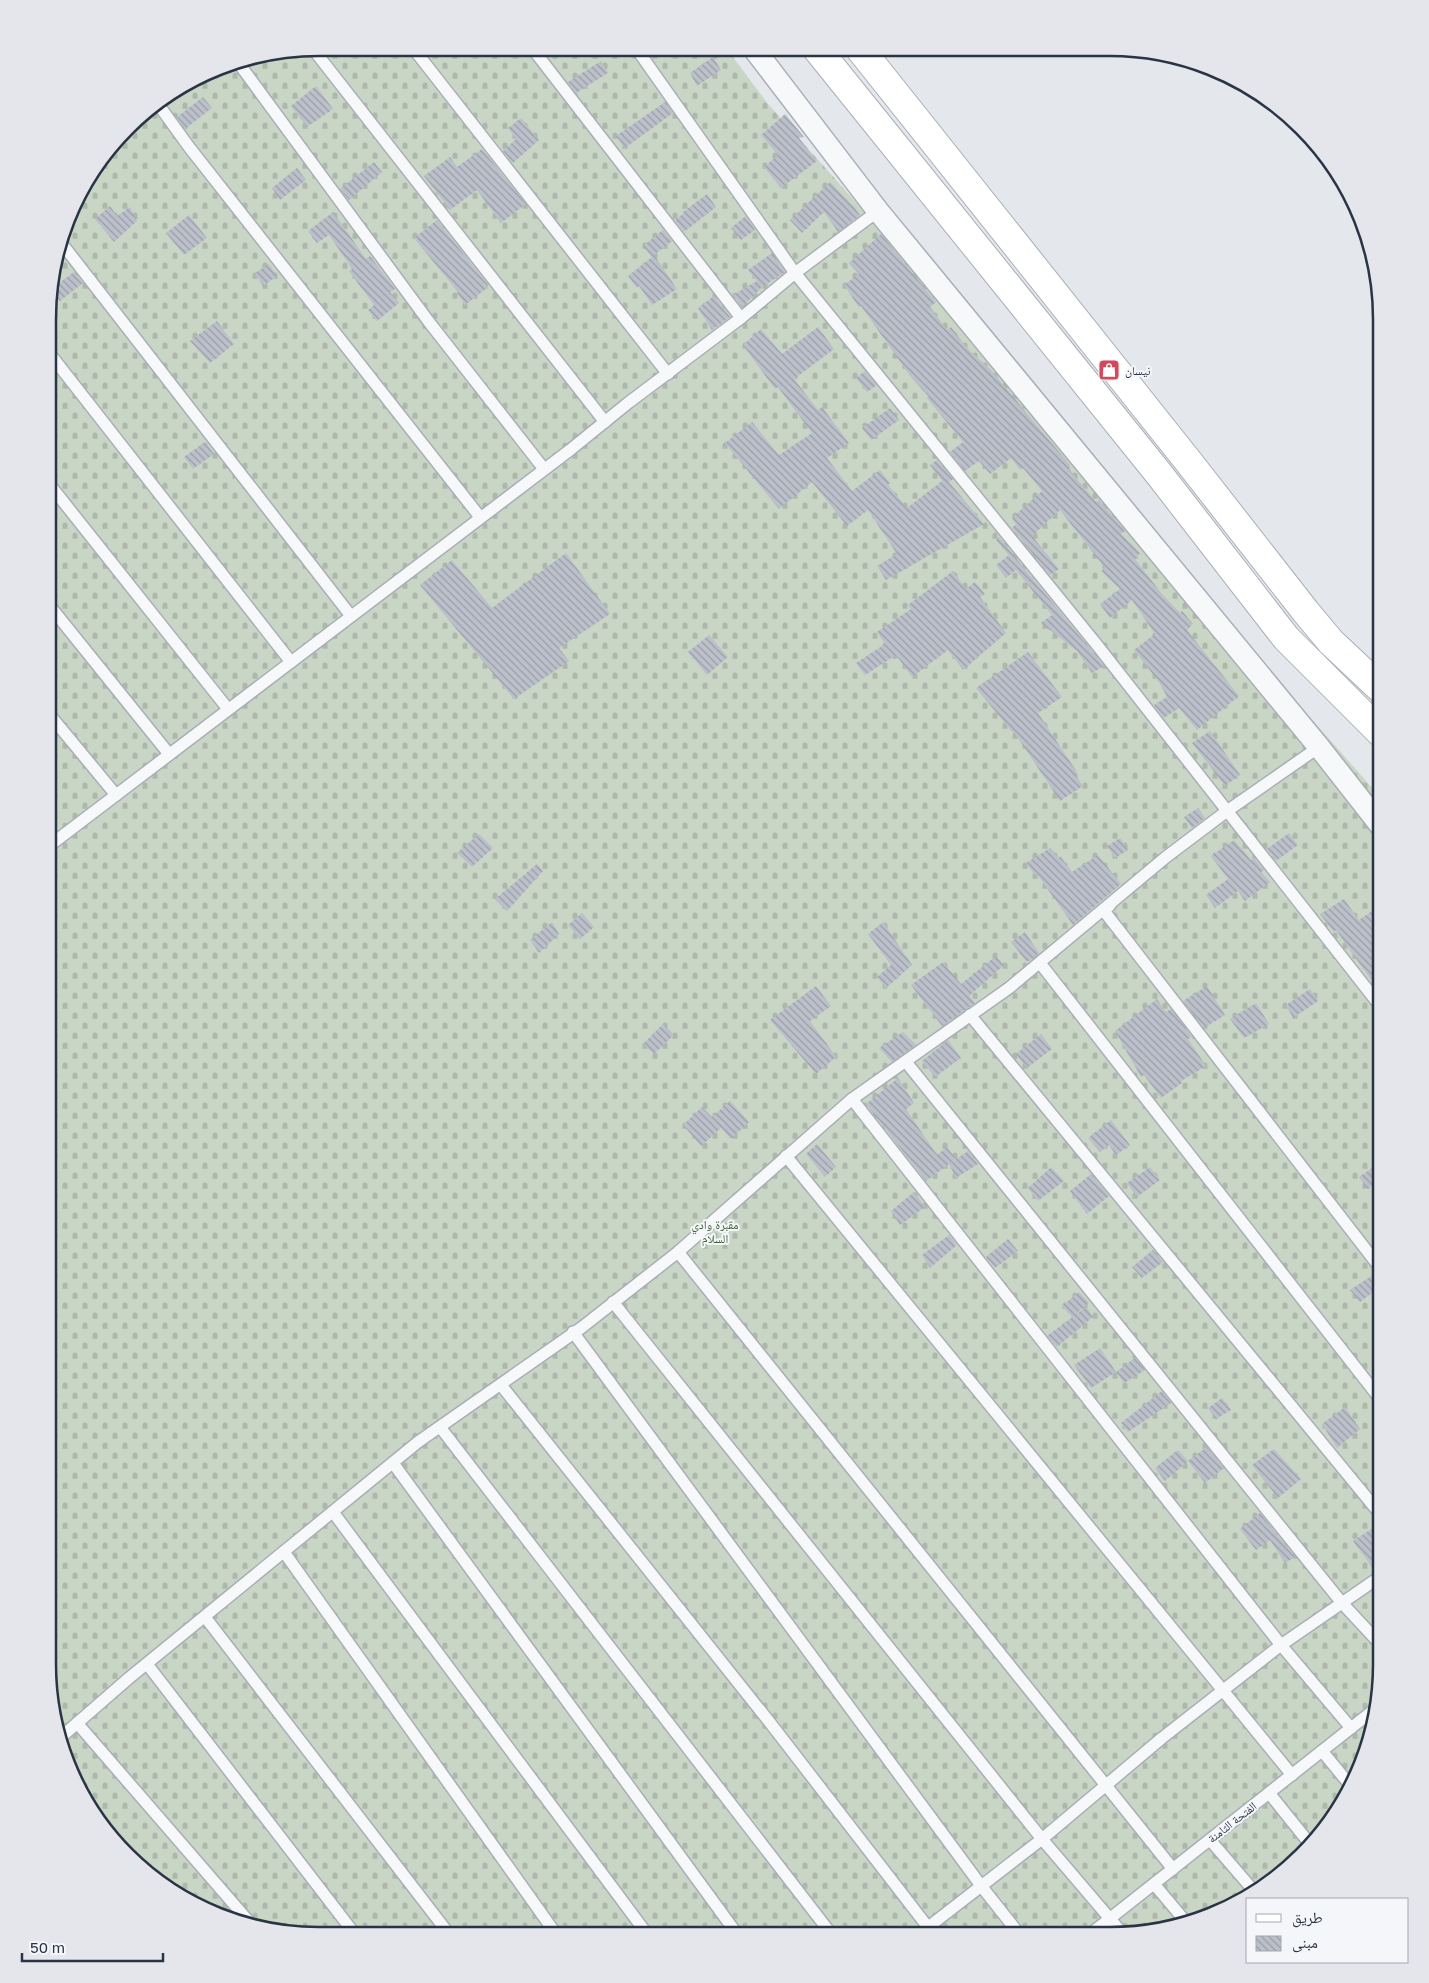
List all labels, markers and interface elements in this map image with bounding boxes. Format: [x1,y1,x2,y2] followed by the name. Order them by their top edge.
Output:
[1097,358,1121,382] shop icon: نيسان
[1125,363,1151,378] place label: نيسان
[691,1217,739,1247] park label: مقبرة وادي السلام
[1205,1798,1260,1846] street label: الفتحة الثامنة
[1246,1898,1409,1963] legend
[1292,1908,1323,1928] text: طريق
[22,1930,164,1962] scale bar
[1292,1933,1318,1953] text: مبنى
[30,1938,65,1956] text: 50 m

